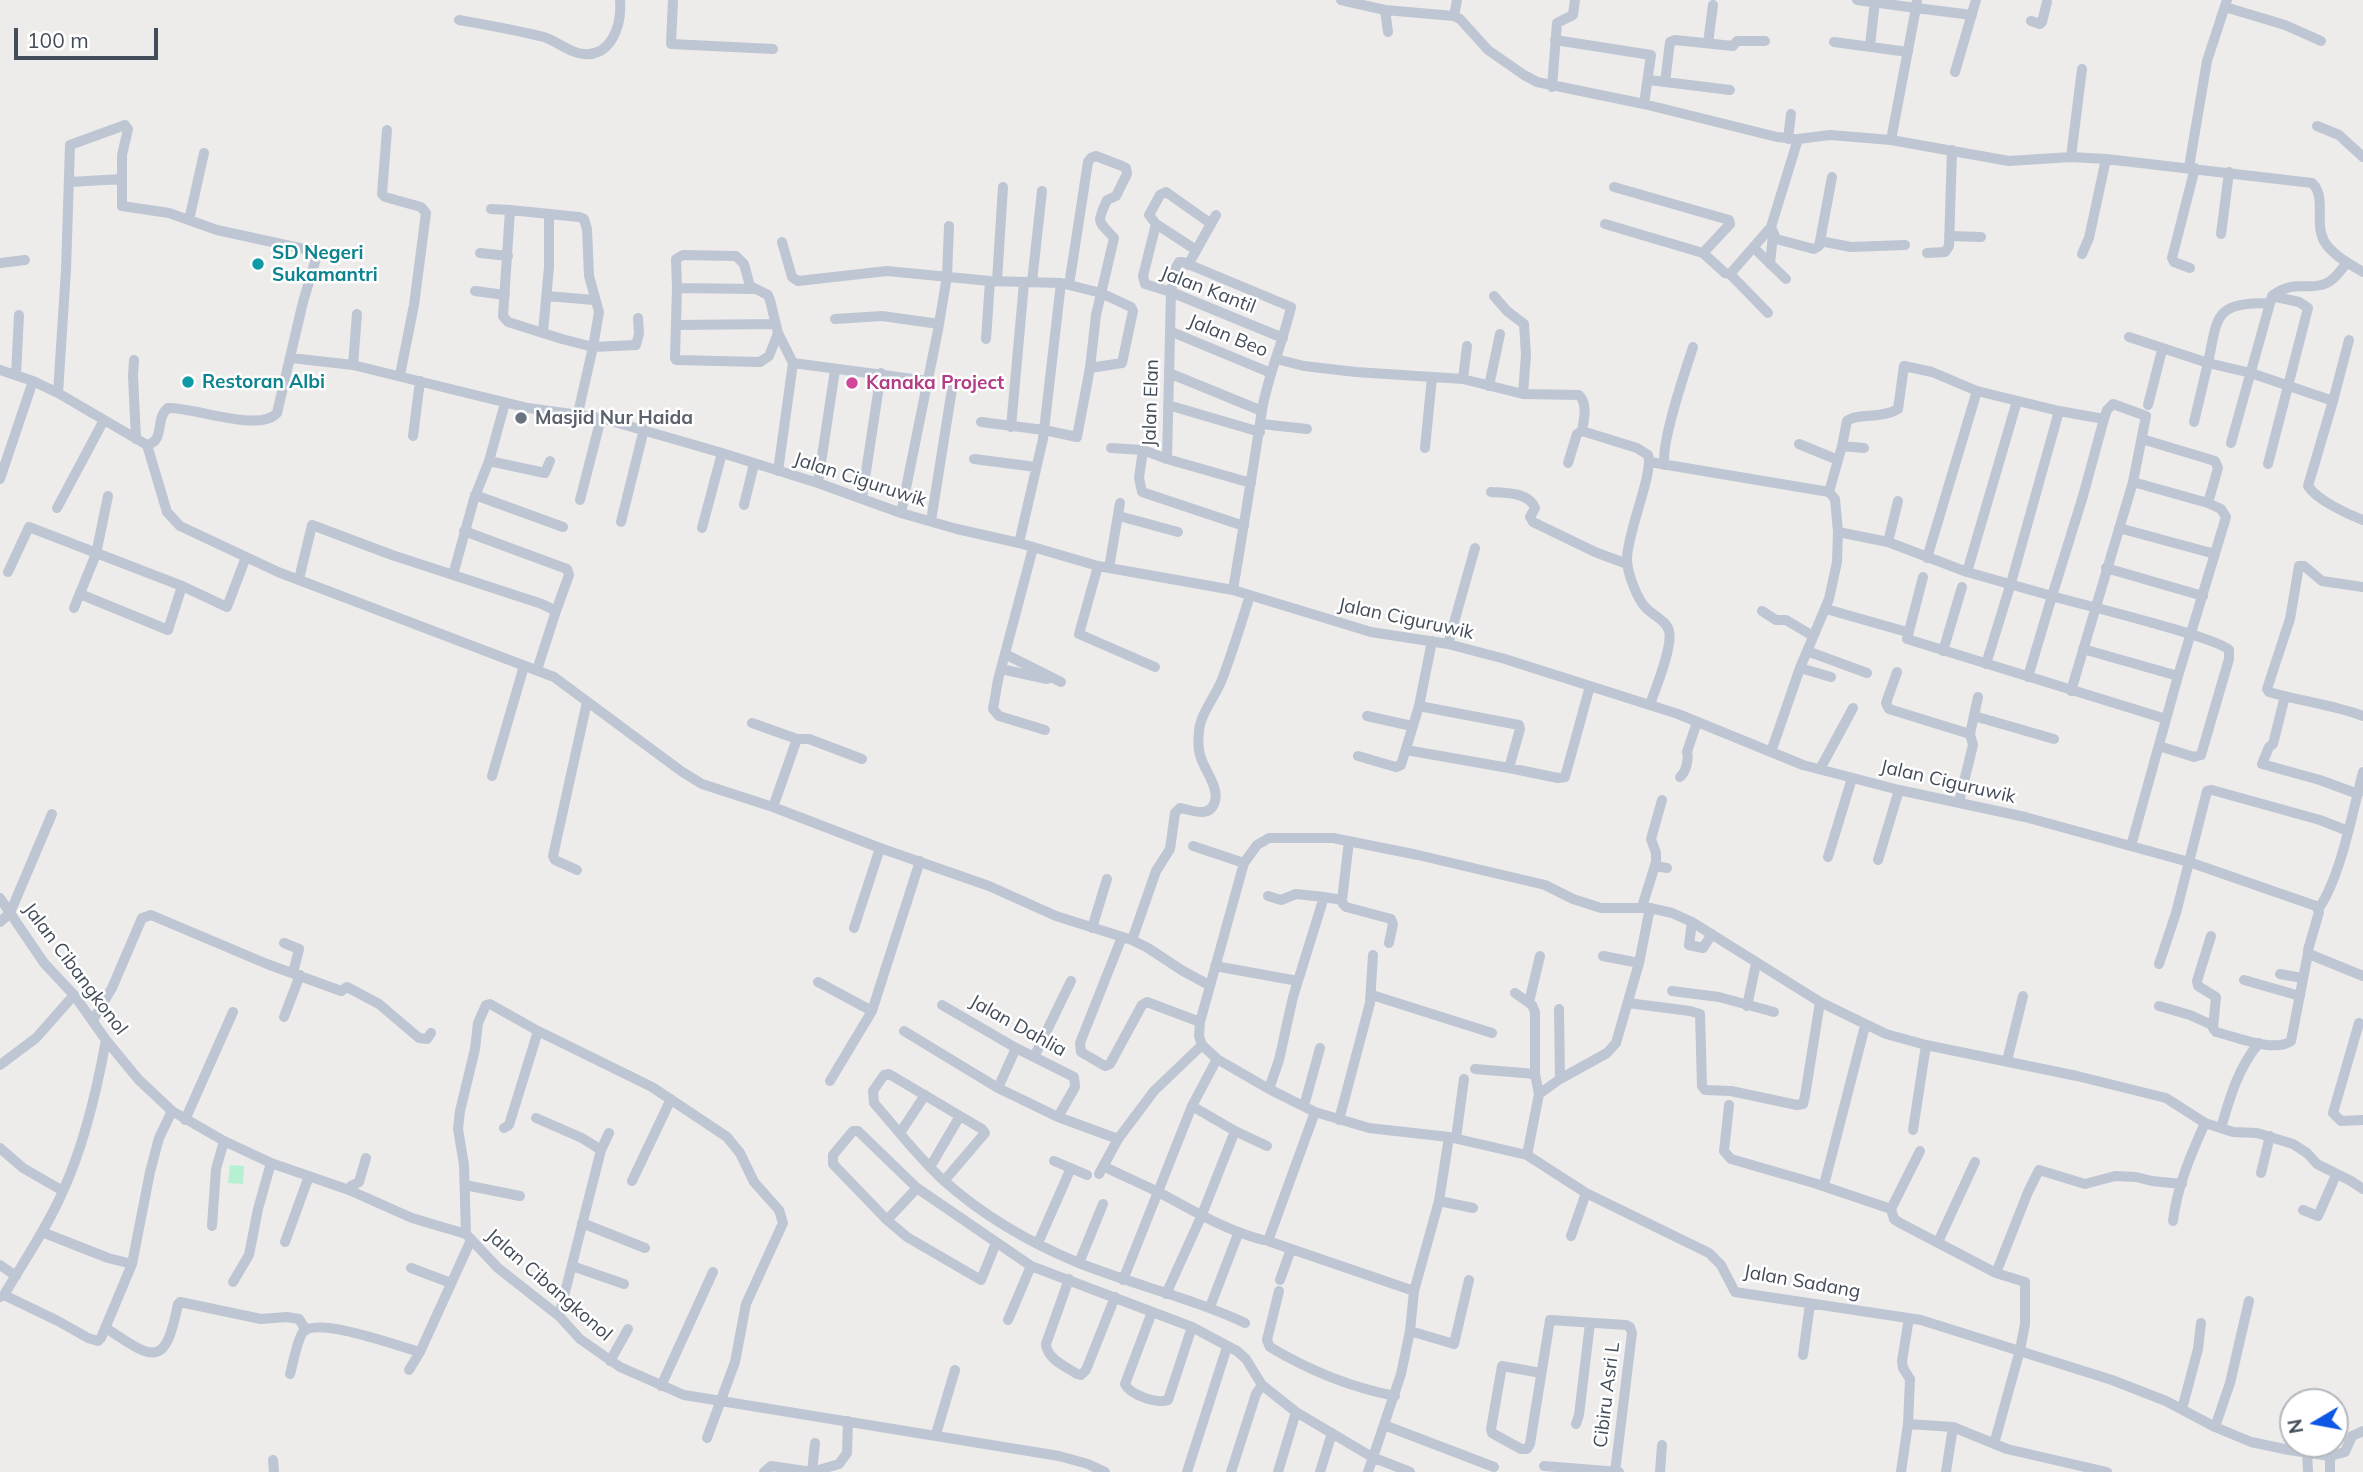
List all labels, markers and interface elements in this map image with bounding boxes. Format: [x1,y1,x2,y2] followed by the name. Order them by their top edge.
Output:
[18,14,161,58] scale bar
[27,27,89,53] text: 100 m
[272,242,378,286] place label: SD Negeri Sukamantri
[250,256,266,272] marker: SD Negeri Sukamantri
[1157,261,1259,319] street label: Jalan Kantil
[1185,310,1271,362] street label: Jalan Beo
[1138,359,1164,447] street label: Jalan Elan
[202,371,325,393] place label: Restoran Albi
[866,372,1004,394] place label: Kanaka Project
[180,374,196,390] marker: Restoran Albi
[844,375,860,391] marker: Kanaka Project
[535,407,693,429] place label: Masjid Nur Haida
[513,410,529,426] marker: Masjid Nur Haida
[791,448,929,512] street label: Jalan Ciguruwik
[1336,593,1476,645] street label: Jalan Ciguruwik
[1878,755,2018,809] street label: Jalan Ciguruwik
[18,898,132,1040] street label: Jalan Cibangkonol
[966,990,1070,1062] street label: Jalan Dahlia
[481,1224,617,1346] street label: Jalan Cibangkonol
[1742,1261,1862,1303] street label: Jalan Sadang
[1589,1341,1625,1449] street label: Cibiru Asri L
[2279,1388,2349,1458] north arrow
[2282,1417,2308,1435] text: N

